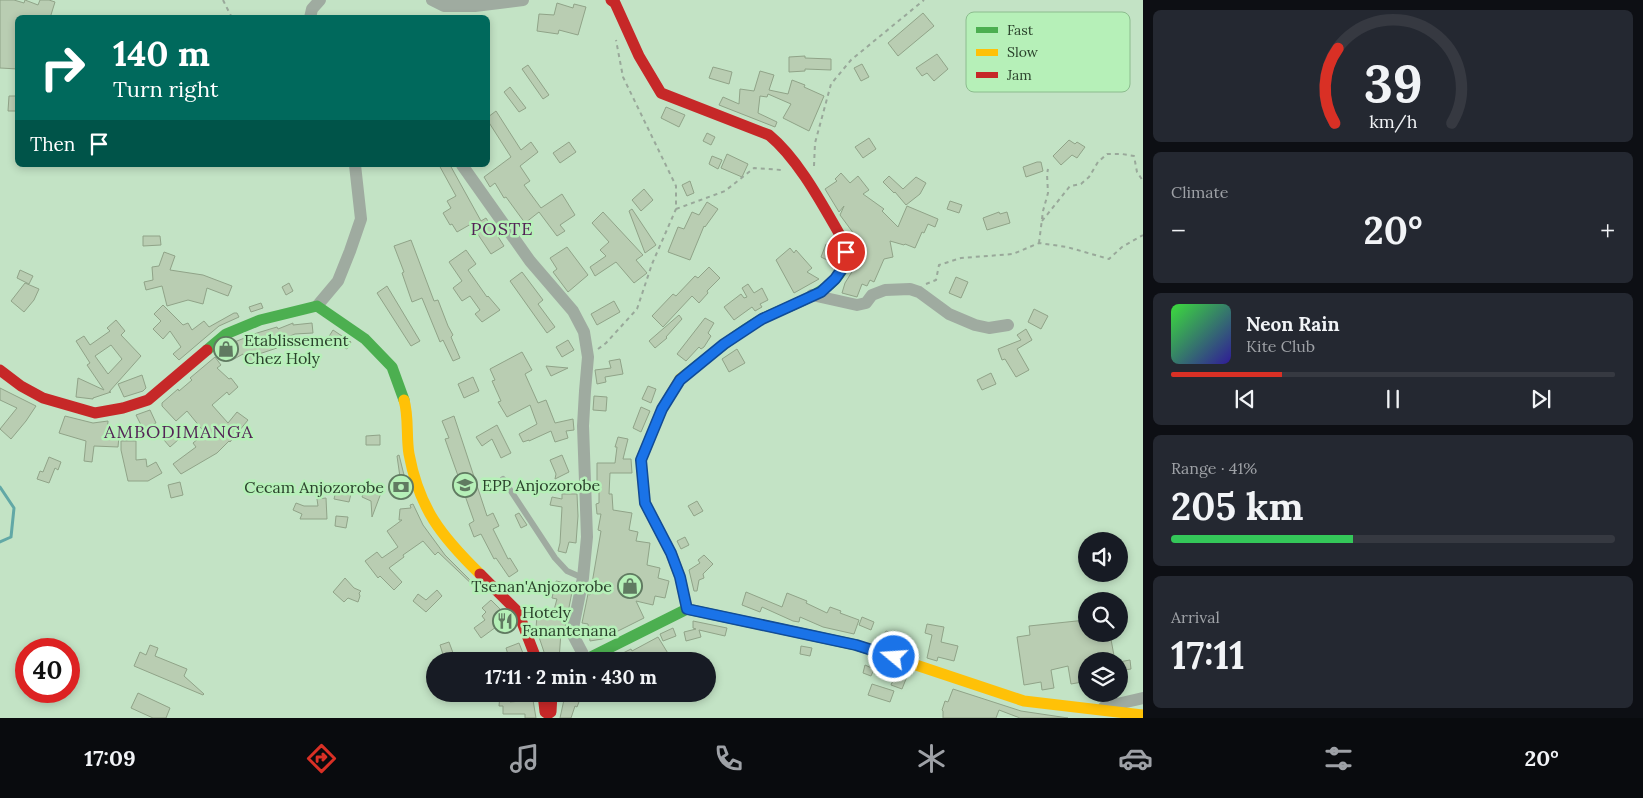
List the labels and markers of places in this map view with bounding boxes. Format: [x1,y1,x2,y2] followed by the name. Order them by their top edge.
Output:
[825,231,867,273] pin
[244,330,349,368] place label: Etablissement Chez Holy
[213,336,239,362] shop icon: Etablissement Chez Holy
[452,472,478,498] school or university icon: EPP Anjozorobe
[388,474,414,500] bank icon: Cecam Anjozorobe
[482,475,601,495] place label: EPP Anjozorobe
[244,477,384,497] place label: Cecam Anjozorobe
[617,573,643,599] shop icon: Tsenan'Anjozorobe
[471,576,612,596] place label: Tsenan'Anjozorobe
[522,602,617,640] place label: Hotely Fanantenana
[492,608,518,634] restaurant icon: Hotely Fanantenana

